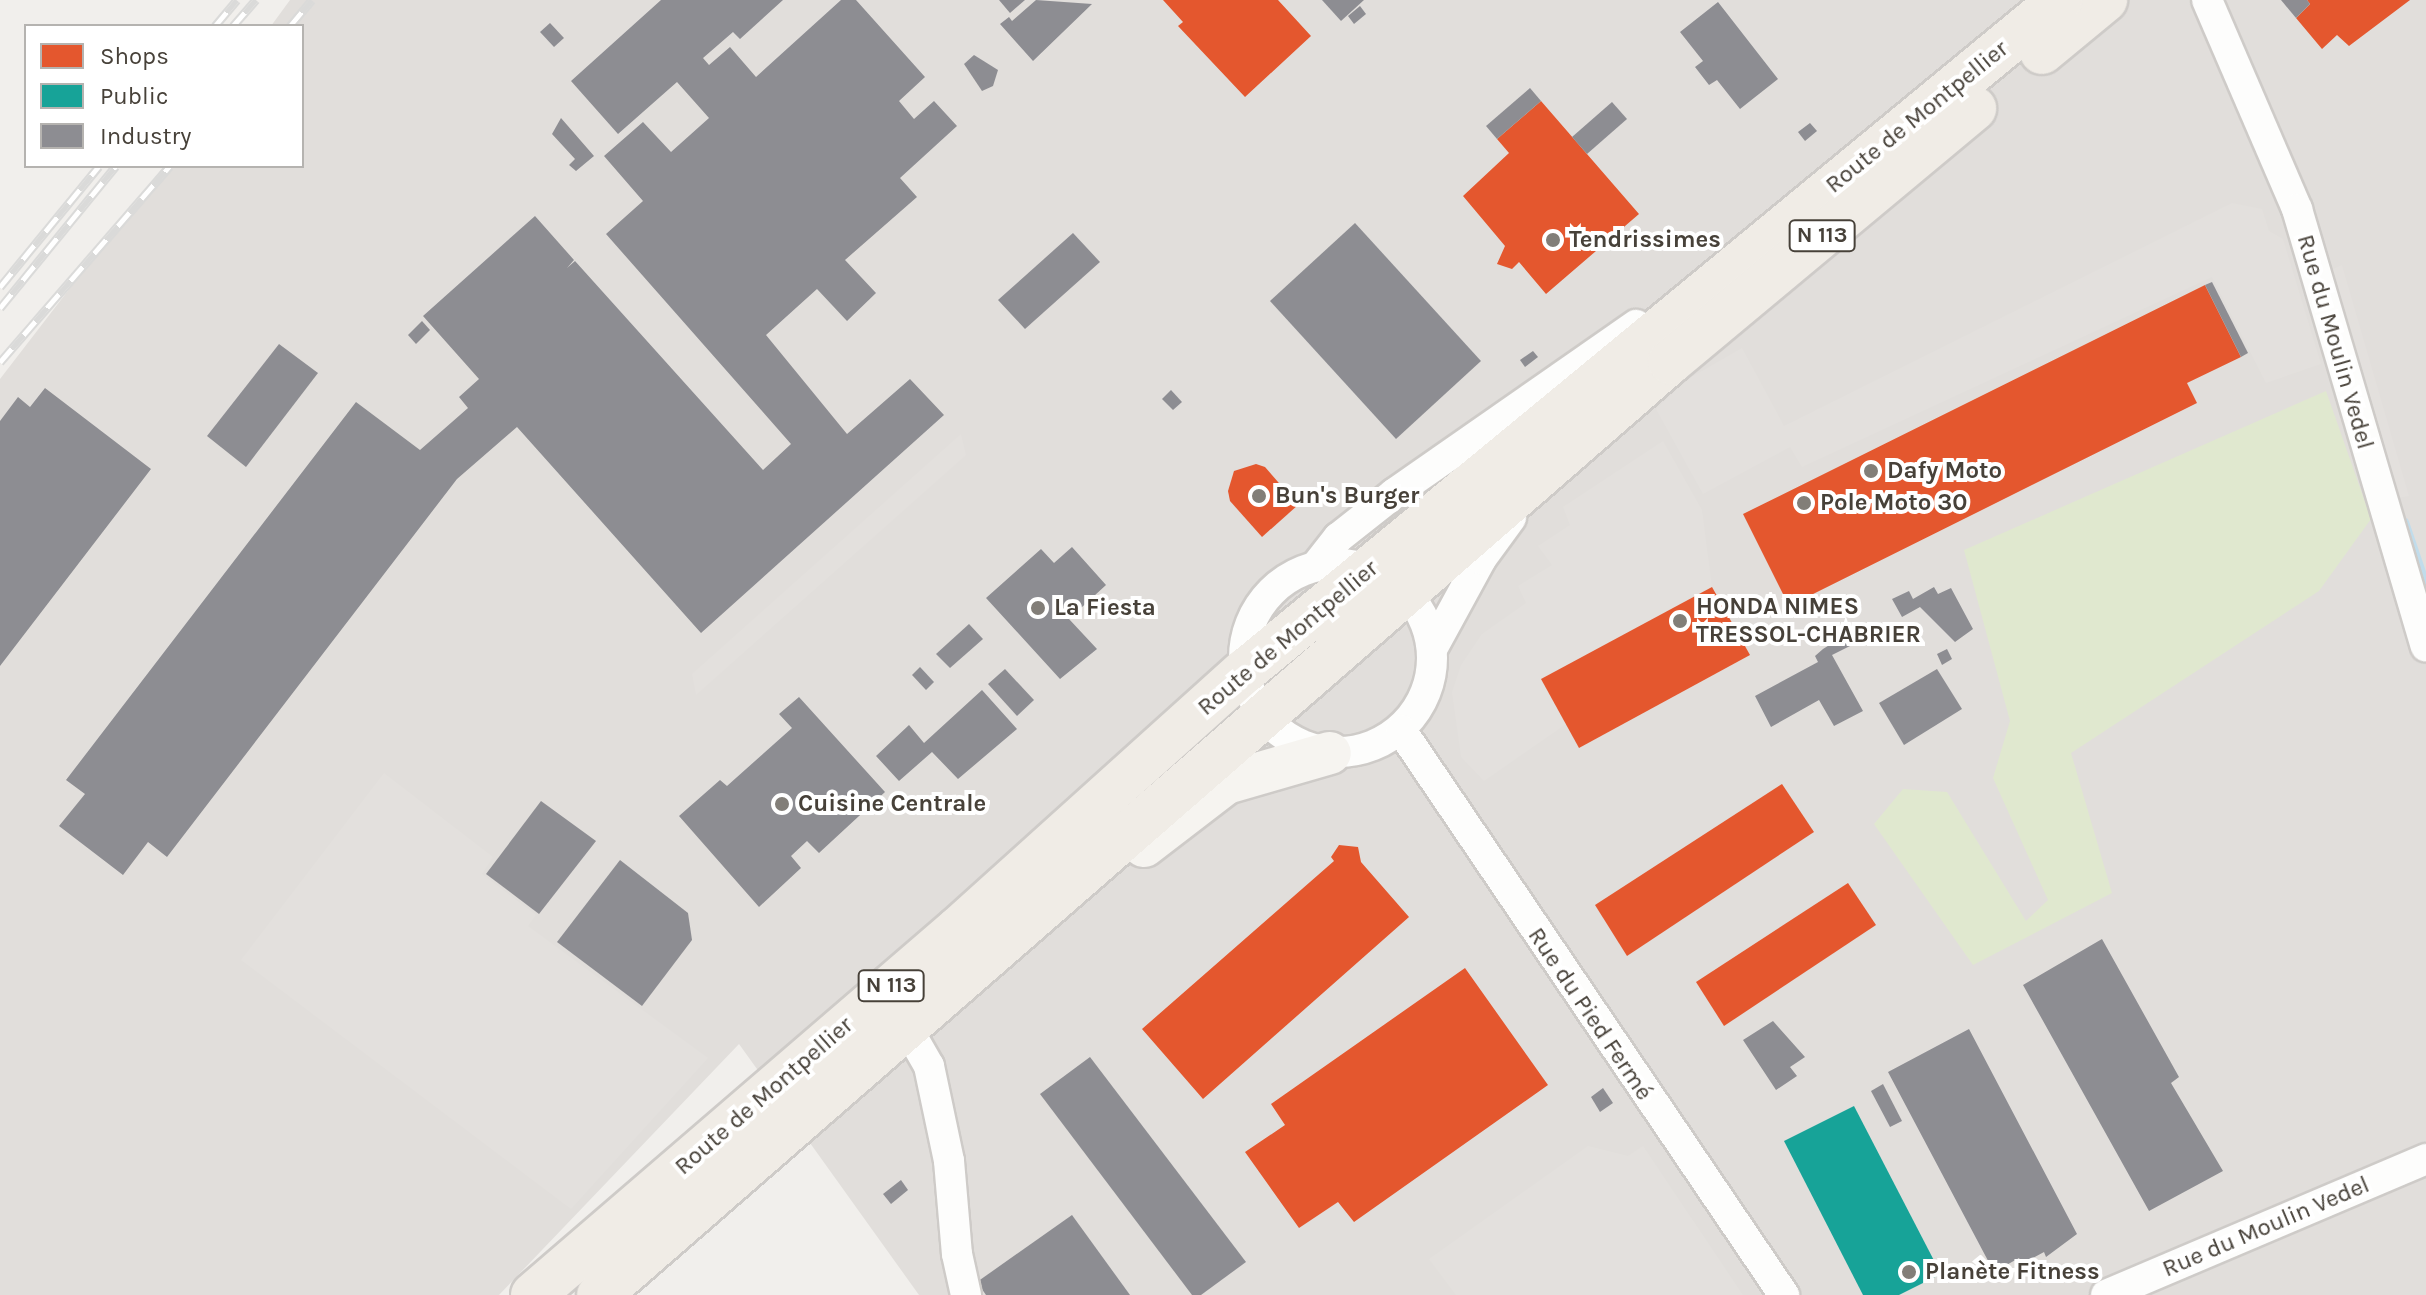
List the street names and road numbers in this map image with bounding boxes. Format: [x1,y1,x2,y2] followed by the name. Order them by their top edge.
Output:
[1820,35,2014,199] street label: Route de Montpellier
[1788,218,1856,254] road number: N 113
[2291,231,2379,453] street label: Rue du Moulin Vedel
[1192,554,1384,722] street label: Route de Montpellier
[1522,922,1658,1106] street label: Rue du Pied Fermé
[857,968,925,1004] road number: N 113
[669,1011,859,1181] street label: Route de Montpellier
[2158,1170,2374,1284] street label: Rue du Moulin Vedel

